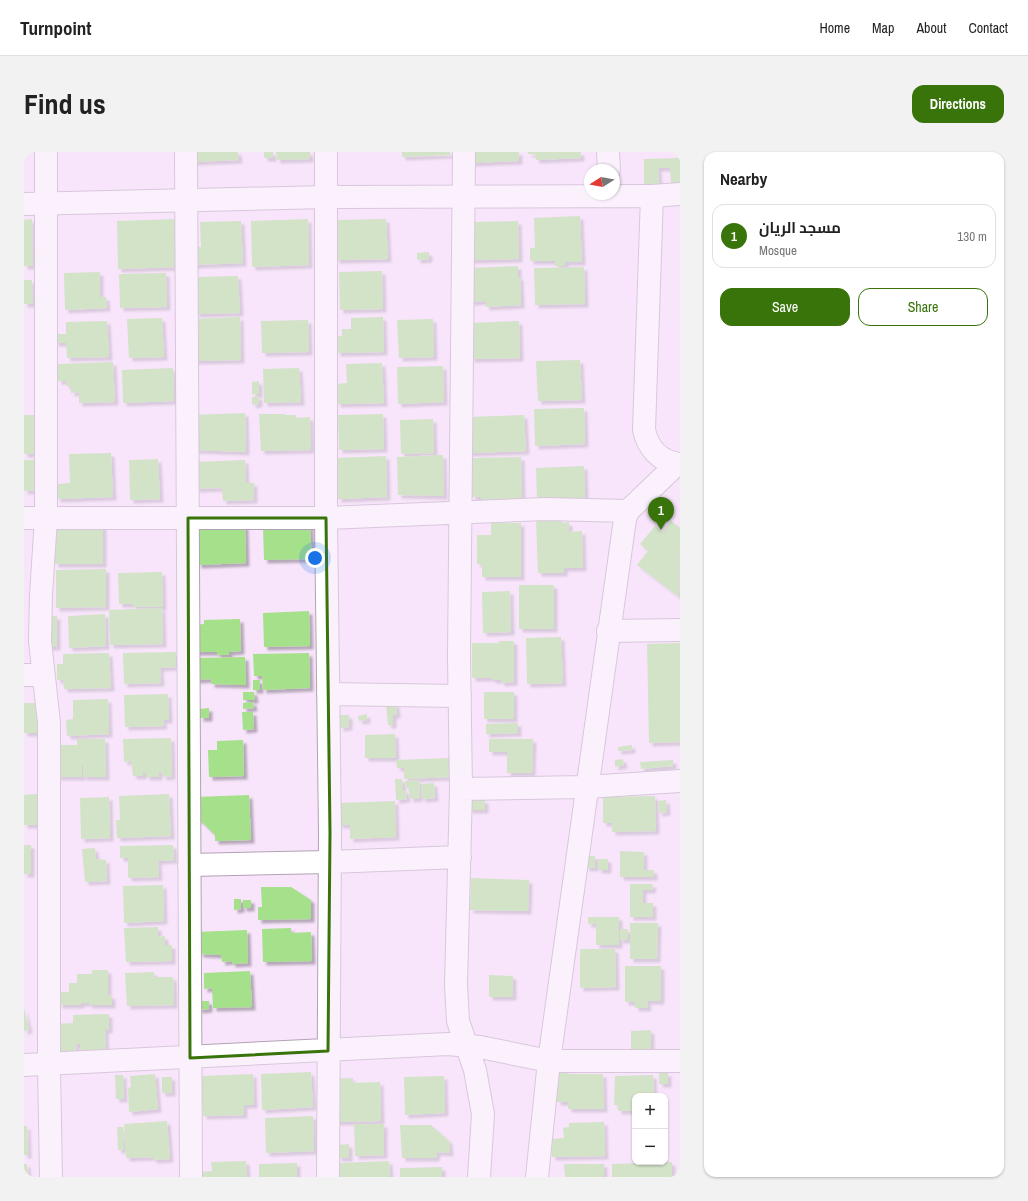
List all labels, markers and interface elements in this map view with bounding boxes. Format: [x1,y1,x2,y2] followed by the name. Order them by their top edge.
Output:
[20,15,92,41] text: Turnpoint
[819,19,850,37] text: Home
[872,19,894,37] text: Map
[916,19,946,37] text: About
[968,19,1008,37] text: Contact
[24,85,106,123] text: Find us
[912,85,1004,123] button: Directions
[584,164,620,200] north arrow
[720,167,767,190] text: Nearby
[759,217,841,238] text: مسجد الريان
[731,228,737,245] text: 1
[957,228,987,245] text: 130 m
[759,242,797,259] text: Mosque
[720,288,850,326] button: Save
[858,288,988,326] button: Share
[648,497,674,530] pin: 1
[305,548,325,568] your location
[632,1093,668,1165] map controls
[632,1093,668,1129] button: +
[632,1129,668,1165] button: −

